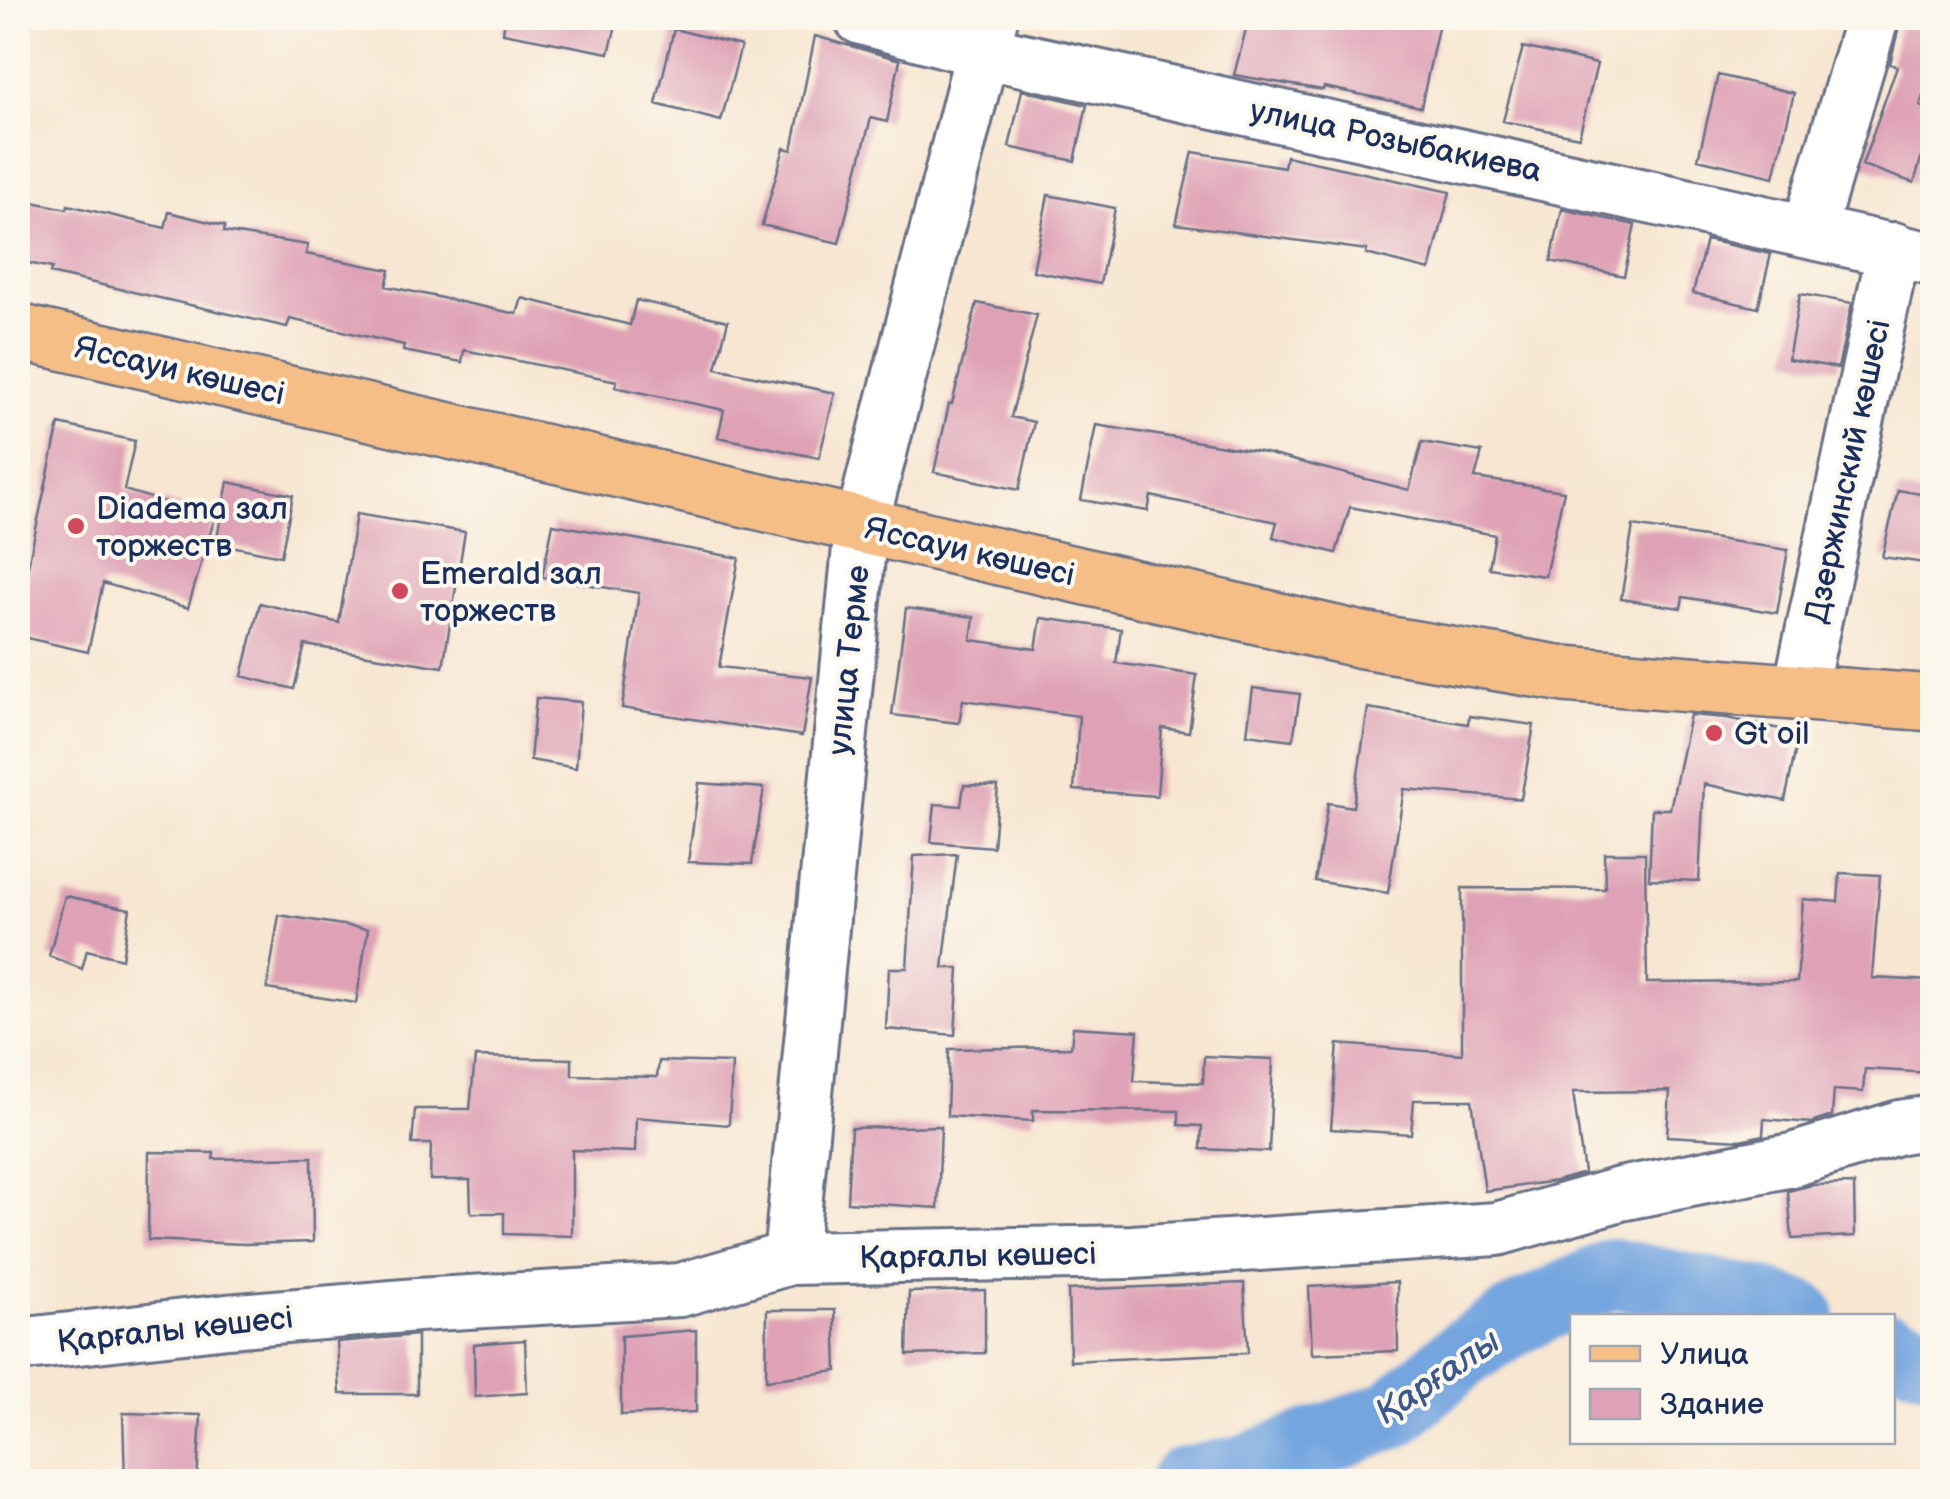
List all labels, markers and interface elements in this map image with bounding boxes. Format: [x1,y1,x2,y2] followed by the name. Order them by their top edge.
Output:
[1246,92,1545,191] street label: улица Розыбакиева
[1797,316,1900,627] street label: Дзержинский көшесі
[71,328,288,415] street label: Яссауи көшесі
[96,490,288,566] place label: Diadema зал торжеств
[861,509,1078,596] street label: Яссауи көшесі
[65,515,87,537] marker: Diadema зал торжеств
[420,555,602,631] place label: Emerald зал торжеств
[820,563,879,757] street label: улица Терме
[389,580,411,602] marker: Emerald зал торжеств
[1734,715,1809,754] place label: Gt oil
[1703,722,1725,744] marker: Gt oil
[859,1235,1097,1278] street label: Қарғалы көшесі
[55,1299,295,1362] street label: Қарғалы көшесі
[1570,1314,1895,1444] legend
[1367,1320,1508,1434] water label: Қарғалы
[1660,1337,1749,1373] text: Улица
[1660,1387,1764,1423] text: Здание

